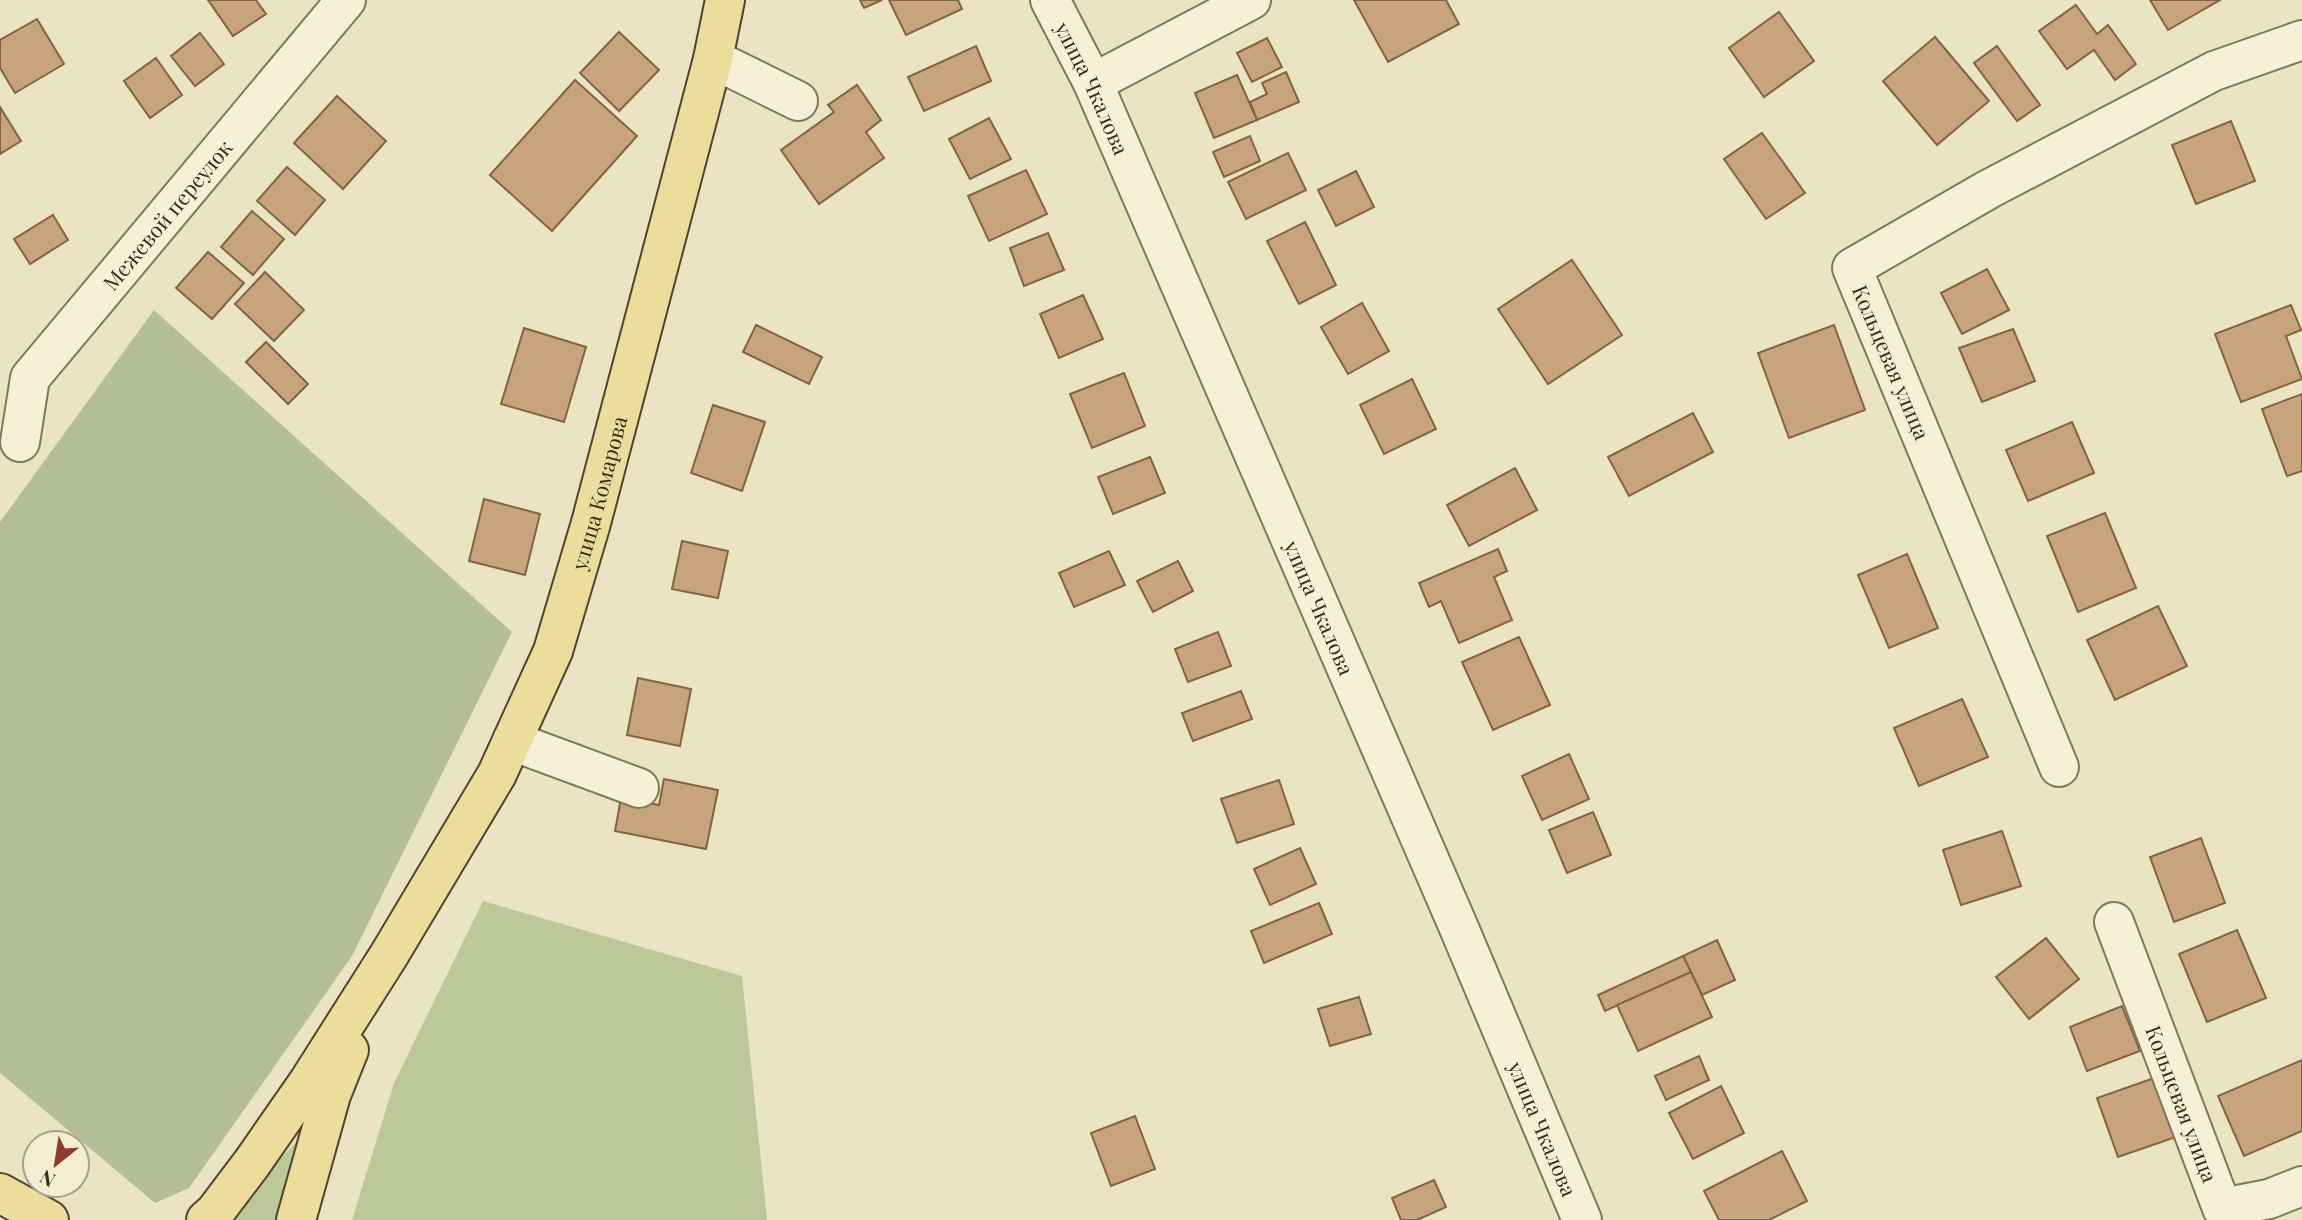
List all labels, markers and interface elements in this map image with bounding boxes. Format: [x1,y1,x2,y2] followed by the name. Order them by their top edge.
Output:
[1049,16,1136,159] street label: улица Чкалова
[96,133,238,295] street label: Межевой переулок
[1847,280,1937,444] street label: Кольцевая улица
[564,412,633,574] street label: улица Комарова
[1278,535,1362,680] street label: улица Чкалова
[2140,1021,2225,1186] street label: Кольцевая улица
[1502,1056,1585,1201] street label: улица Чкалова
[21,1129,91,1199] north arrow
[34,1165,59,1194] text: N

